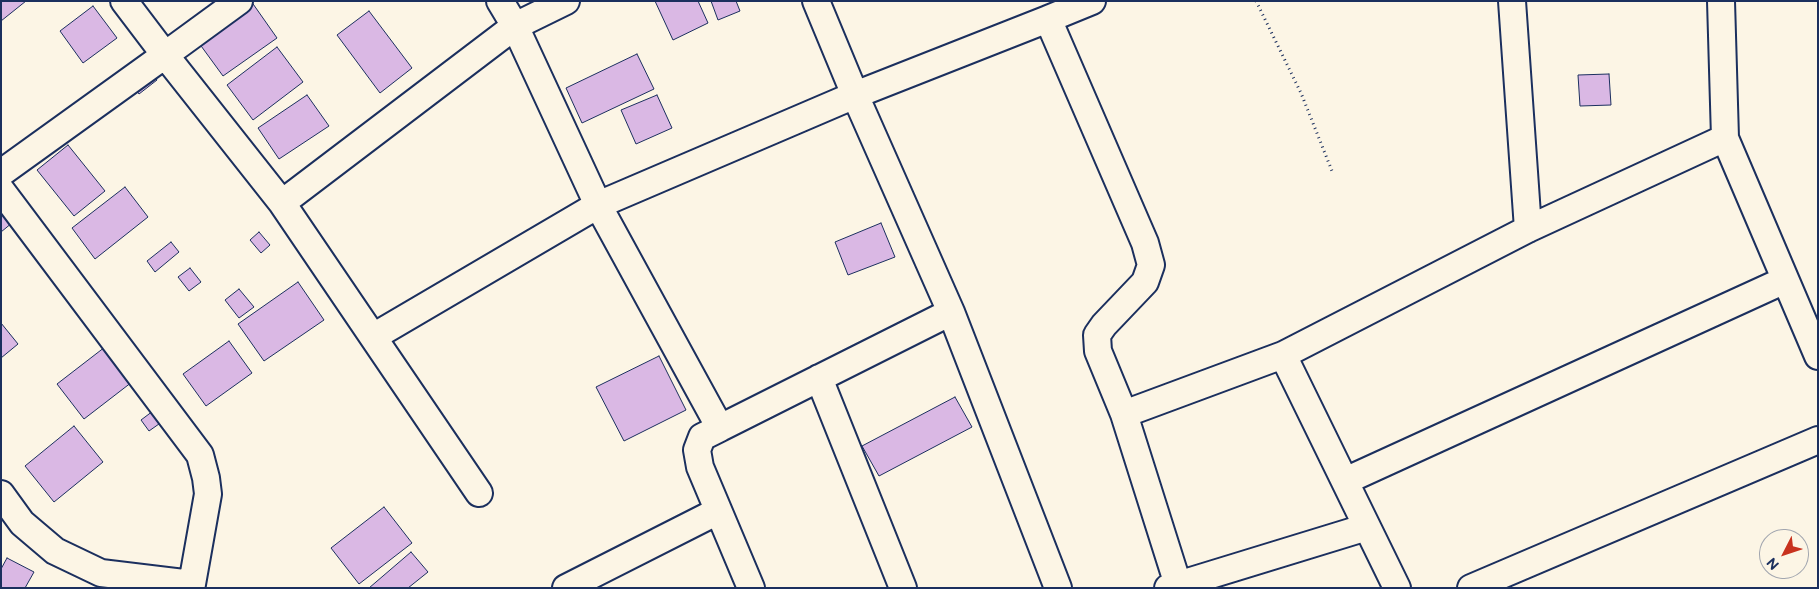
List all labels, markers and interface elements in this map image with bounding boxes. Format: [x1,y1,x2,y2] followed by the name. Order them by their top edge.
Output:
[1759,529,1809,579] north arrow
[1763,554,1783,573] text: N

